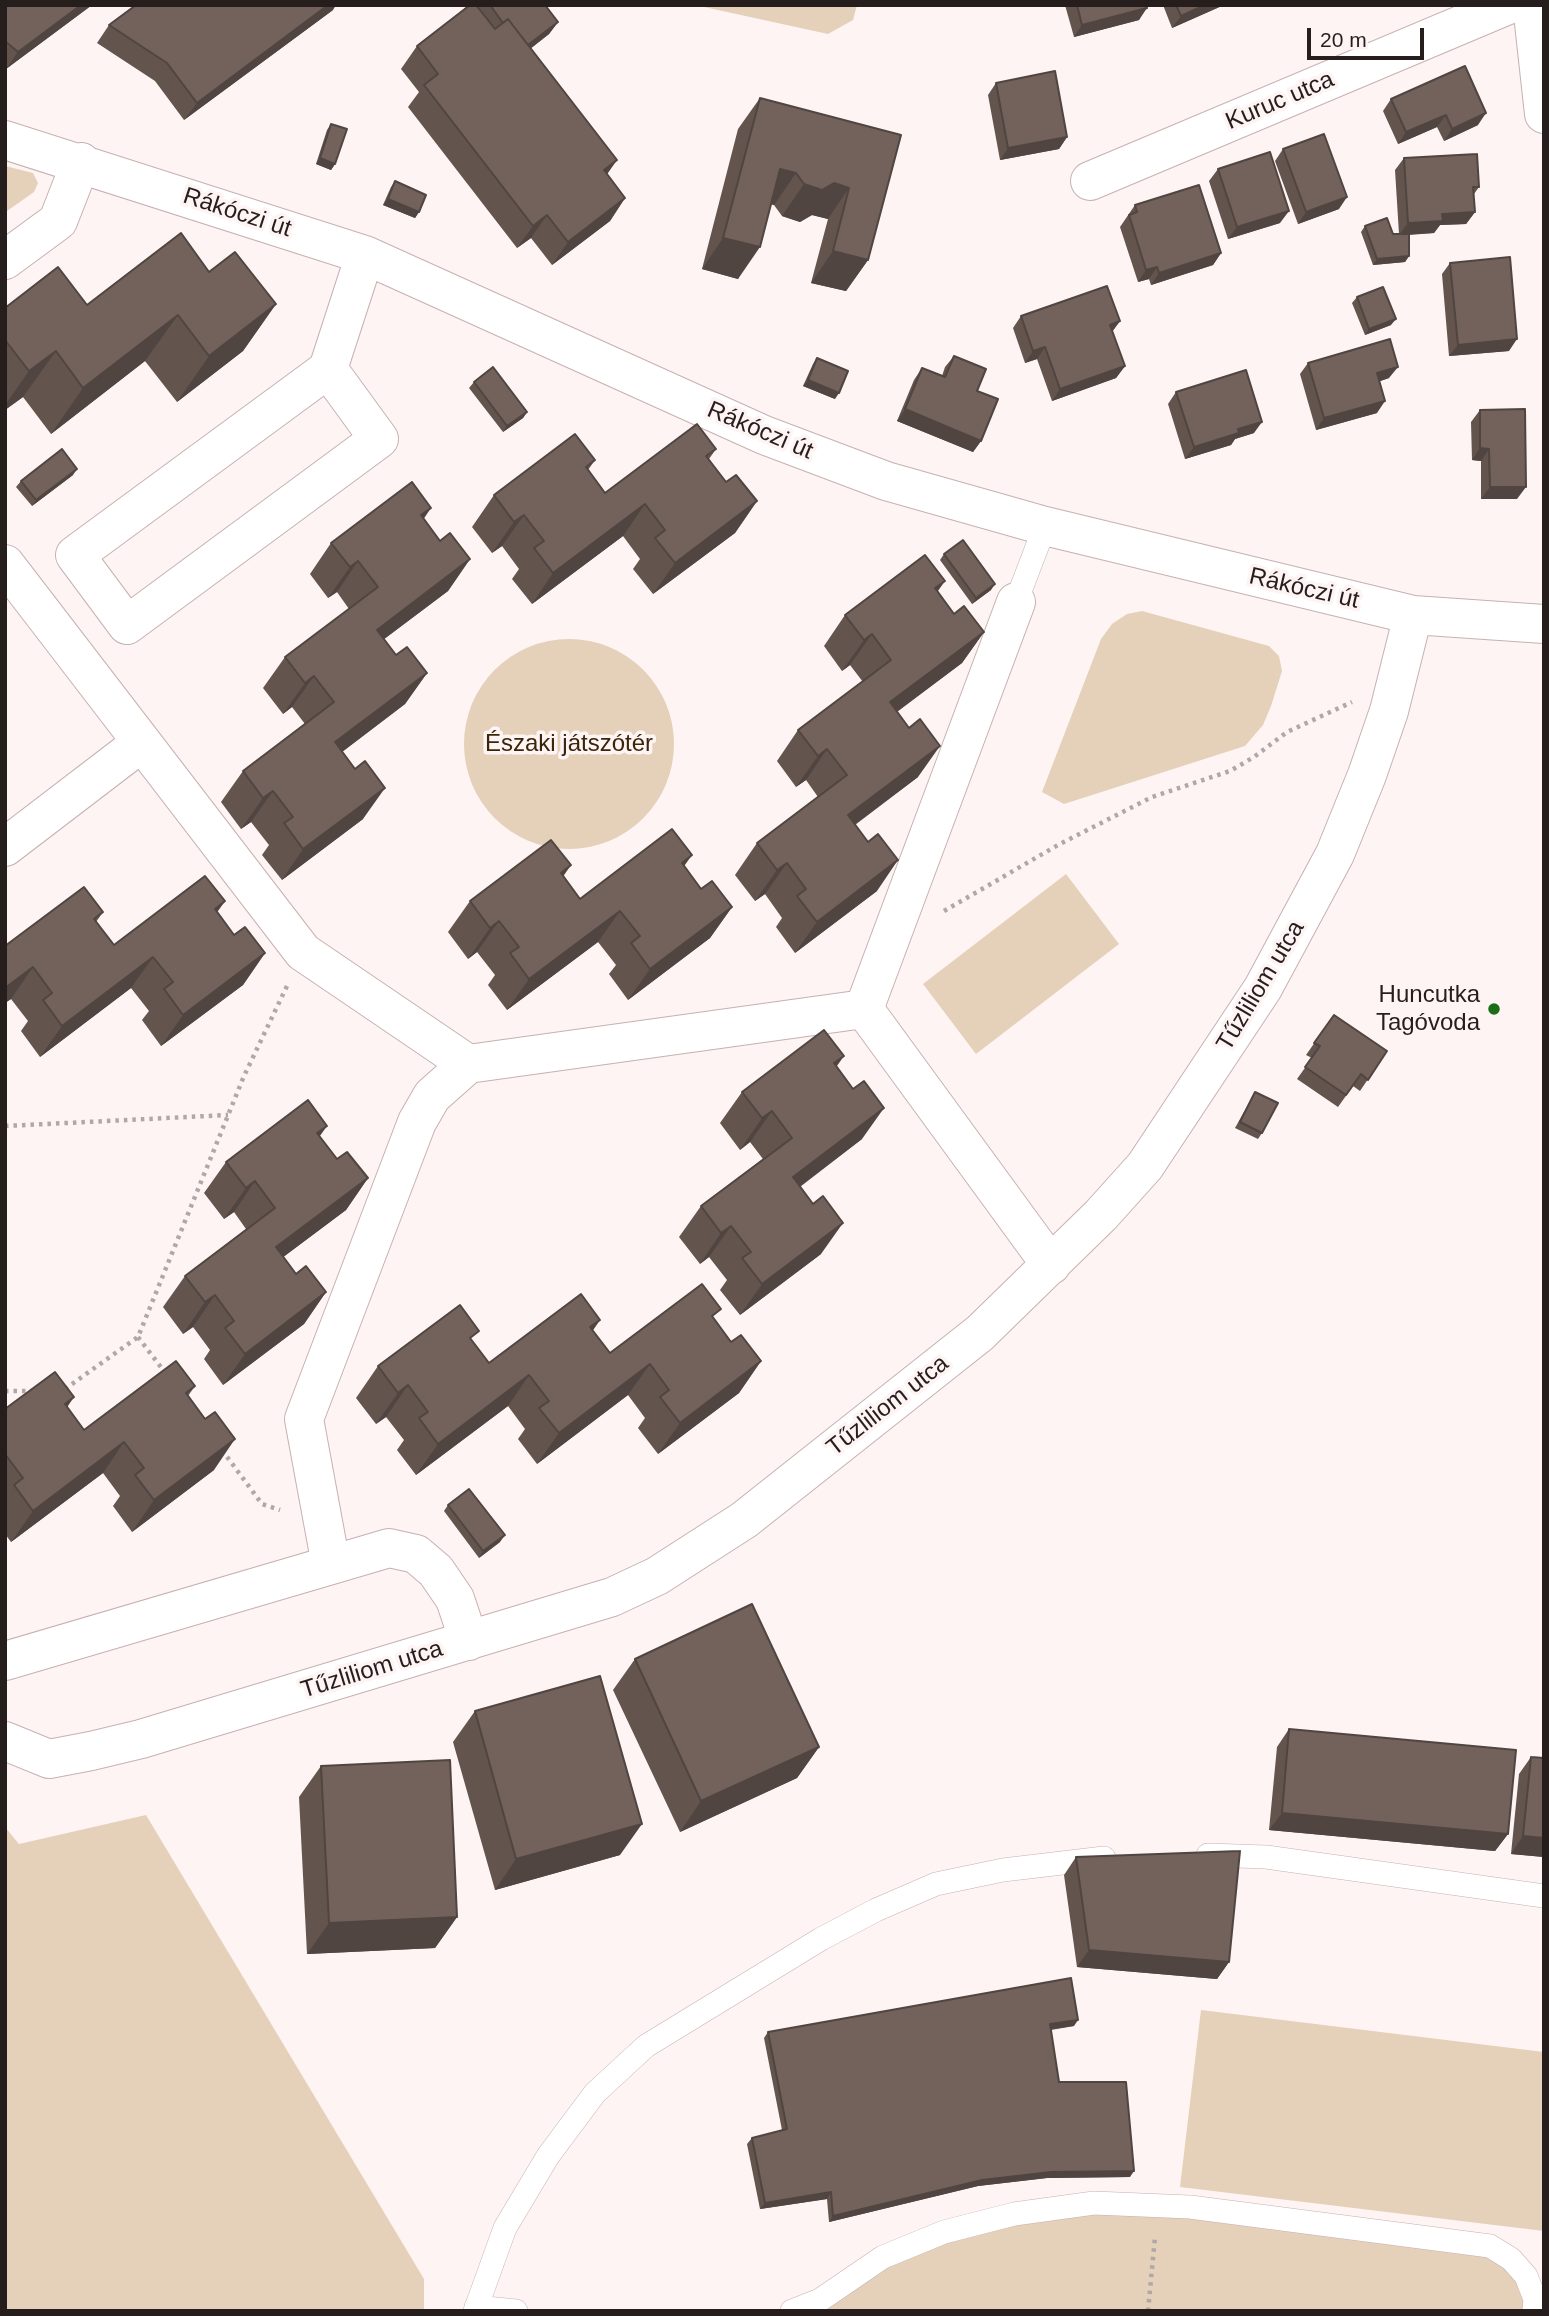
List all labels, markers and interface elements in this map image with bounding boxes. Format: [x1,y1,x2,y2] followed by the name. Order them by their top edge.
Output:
[1311,14,1428,58] scale bar
[1320,28,1367,51] text: 20 m
[1222,65,1338,137] street label: Kuruc utca
[179,182,295,244] street label: Rákóczi út
[703,396,817,466] street label: Rákóczi út
[1246,562,1362,616] street label: Rákóczi út
[485,730,653,758] park label: Északi játszótér
[1211,916,1311,1056] street label: Tűzliliom utca
[1376,981,1480,1037] place label: Huncutka Tagóvoda
[1486,1001,1502,1017] marker: Huncutka Tagóvoda
[821,1349,955,1463] street label: Tűzliliom utca
[298,1635,446,1705] street label: Tűzliliom utca

